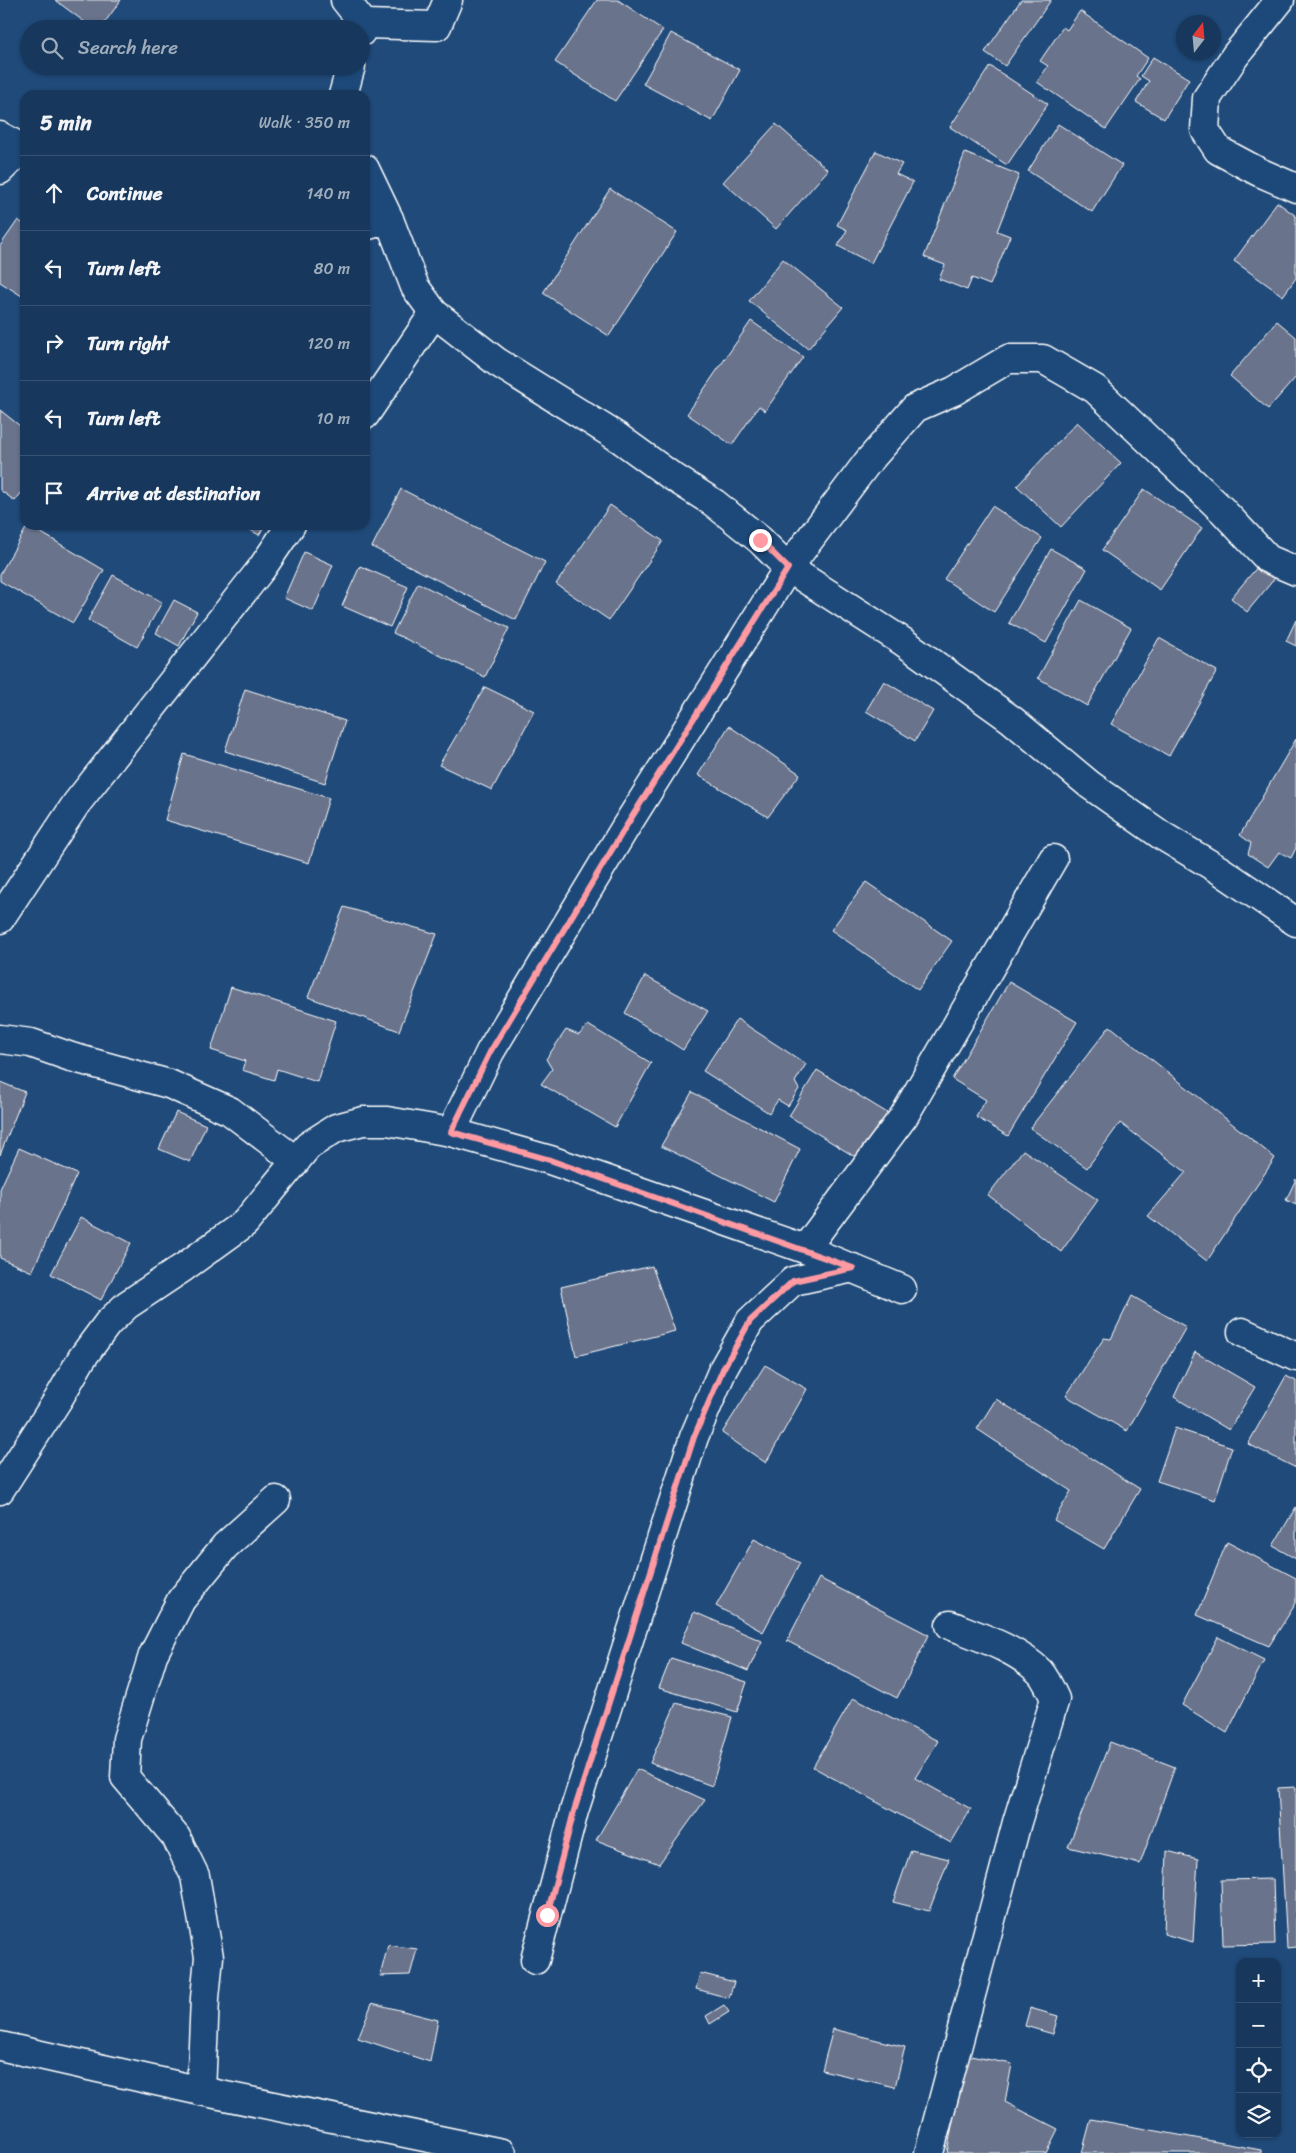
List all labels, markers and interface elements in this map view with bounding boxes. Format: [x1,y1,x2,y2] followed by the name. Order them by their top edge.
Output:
[1176,15,1221,60] north arrow
[20,20,370,75] search box
[78,31,178,64] text: Search here
[38,34,66,62] icon: search
[40,104,92,142] text: 5 min
[259,108,350,137] text: Walk · 350 m
[87,177,163,210] text: Continue
[40,179,68,207] icon: ahead
[307,179,350,208] text: 140 m
[87,252,160,285] text: Turn left
[40,254,68,282] icon: left
[314,254,350,283] text: 80 m
[87,327,169,360] text: Turn right
[40,329,68,357] icon: right
[307,329,350,358] text: 120 m
[87,402,160,435] text: Turn left
[40,404,68,432] icon: left
[317,404,350,433] text: 10 m
[87,477,260,510] text: Arrive at destination
[40,479,68,507] icon: arrive
[749,529,772,552] route end
[536,1904,559,1927] route start
[1236,1958,1281,2138] map controls
[1236,1958,1281,2003] button: +
[1236,2003,1281,2048] button: −
[1236,2048,1281,2093] button: locate
[1236,2093,1281,2138] button: layers

